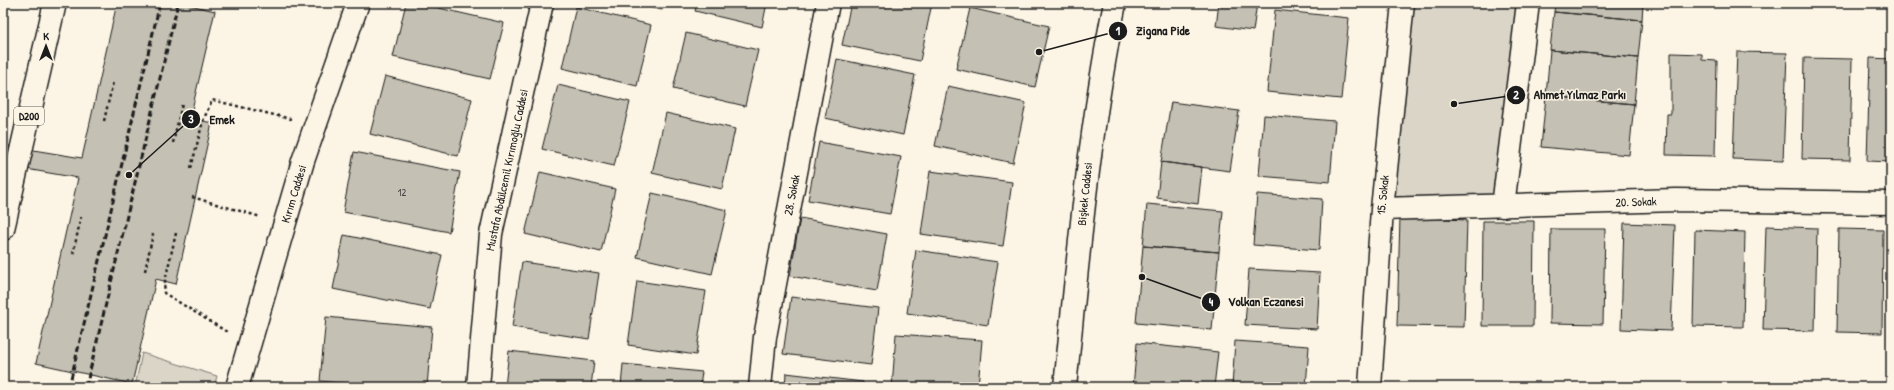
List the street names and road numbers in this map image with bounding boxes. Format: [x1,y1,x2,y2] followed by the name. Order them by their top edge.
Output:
[481,87,532,252] street label: Mustafa Abdülcemil Kırımoğlu Caddesi
[14,107,44,125] road number: D200
[1073,161,1096,226] street label: Bişkek Caddesi
[277,163,310,225] street label: Kırım Caddesi
[779,173,804,217] street label: 28. Sokak
[1372,174,1393,216] street label: 15. Sokak
[1615,192,1657,211] street label: 20. Sokak

